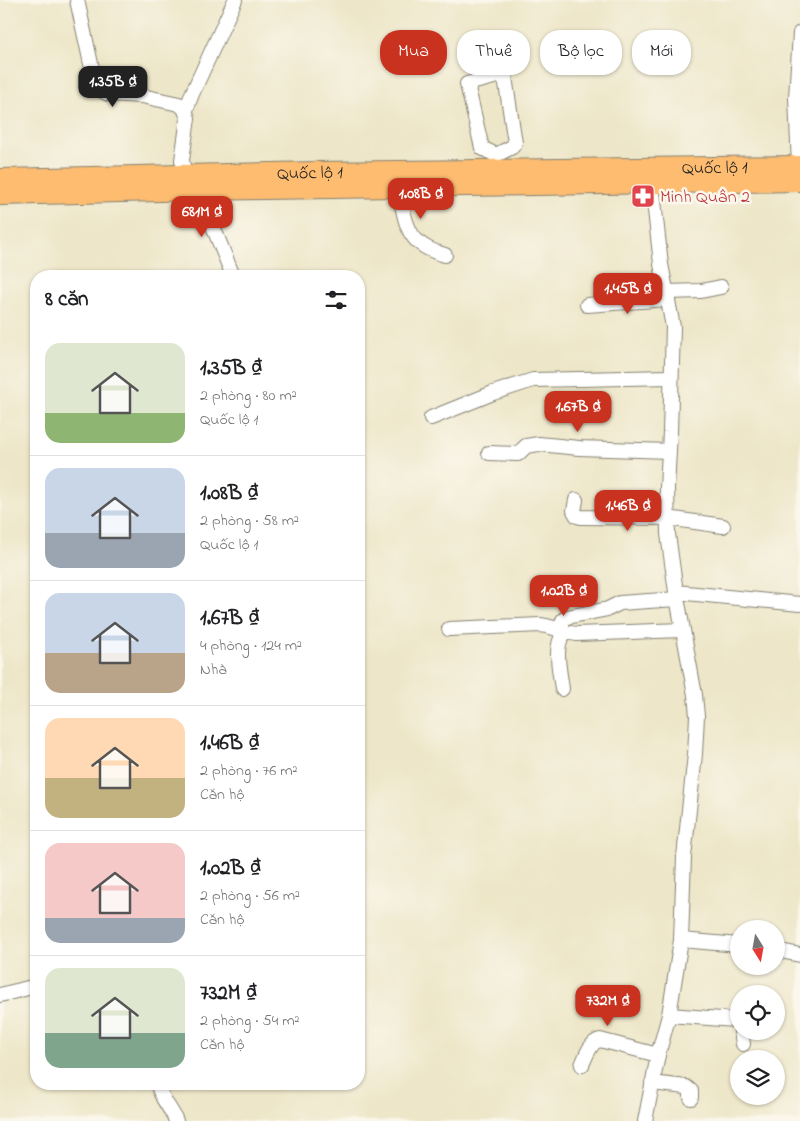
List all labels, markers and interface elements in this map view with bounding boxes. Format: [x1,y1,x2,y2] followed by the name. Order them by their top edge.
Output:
[380,30,447,75] chip: Mua
[457,30,530,75] chip: Thuê
[540,30,622,75] chip: Bộ lọc
[632,30,691,75] chip: Mới
[67,66,159,108] pin: 1.35B ₫
[89,70,137,94] text: 1.35B ₫
[682,156,748,182] street label: Quốc lộ 1
[277,161,343,188] street label: Quốc lộ 1
[375,178,467,220] pin: 1.08B ₫
[399,182,443,206] text: 1.08B ₫
[630,183,656,209] pharmacy icon: Minh Quân 2
[660,185,750,211] place label: Minh Quân 2
[161,196,243,238] pin: 681M ₫
[182,200,222,224] text: 681M ₫
[582,272,674,315] pin: 1.45B ₫
[604,277,652,301] text: 1.45B ₫
[45,285,88,315] text: 8 căn
[322,286,350,314] icon: filters
[200,354,262,384] text: 1.35B ₫
[85,363,145,423] icon: home
[200,384,297,408] text: 2 phòng · 80 m²
[532,390,624,433] pin: 1.67B ₫
[555,395,601,419] text: 1.67B ₫
[200,408,258,432] text: Quốc lộ 1
[200,479,258,509] text: 1.08B ₫
[85,488,145,548] icon: home
[582,490,674,532] pin: 1.46B ₫
[605,494,651,518] text: 1.46B ₫
[200,509,299,533] text: 2 phòng · 58 m²
[200,533,258,557] text: Quốc lộ 1
[518,574,610,617] pin: 1.02B ₫
[541,579,587,603] text: 1.02B ₫
[200,604,259,634] text: 1.67B ₫
[85,613,145,673] icon: home
[200,634,302,658] text: 4 phòng · 124 m²
[200,658,227,682] text: Nhà
[200,729,259,759] text: 1.46B ₫
[85,738,145,798] icon: home
[200,759,297,783] text: 2 phòng · 76 m²
[200,783,244,807] text: Căn hộ
[200,854,261,884] text: 1.02B ₫
[85,863,145,923] icon: home
[200,884,300,908] text: 2 phòng · 56 m²
[200,908,244,932] text: Căn hộ
[730,920,785,975] north arrow
[730,920,785,1105] map controls
[200,979,257,1009] text: 732M ₫
[567,984,649,1027] pin: 732M ₫
[730,985,785,1040] button: locate
[85,988,145,1048] icon: home
[586,989,630,1013] text: 732M ₫
[200,1009,300,1033] text: 2 phòng · 54 m²
[200,1033,244,1057] text: Căn hộ
[730,1050,785,1105] button: layers

